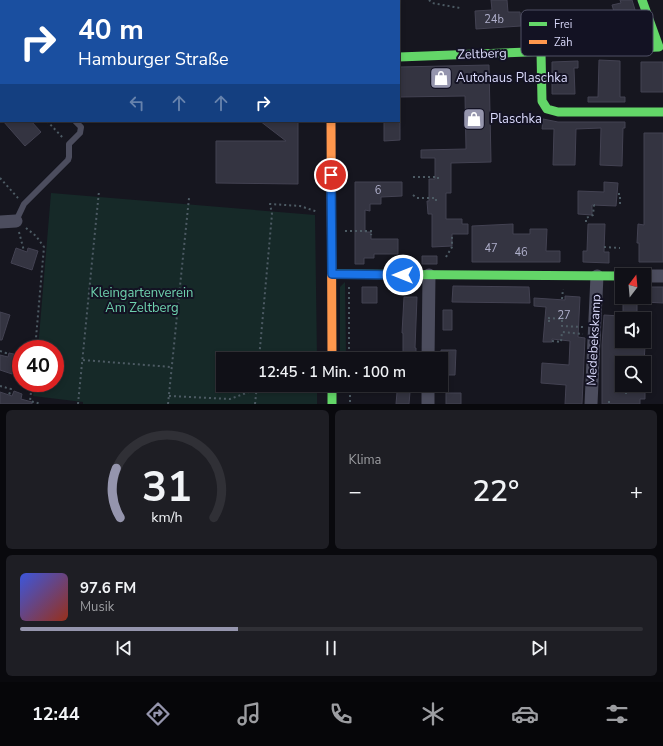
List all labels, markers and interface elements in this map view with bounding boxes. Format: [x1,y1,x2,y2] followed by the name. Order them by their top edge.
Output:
[521,10,653,56] legend
[78,11,144,49] text: 40 m
[484,12,504,27] house number: 24b
[12,16,64,68] icon: right
[554,17,572,32] text: Frei
[554,35,572,50] text: Zäh
[457,44,507,64] street label: Zeltberg
[78,47,229,71] text: Hamburger Straße
[428,65,454,91] shop icon: Autohaus Plaschka
[456,69,568,87] place label: Autohaus Plaschka
[126,92,148,114] icon: left
[168,92,190,114] icon: ahead
[210,92,232,114] icon: ahead
[252,92,274,114] icon: right
[461,106,487,132] shop icon: Plaschka
[490,110,542,128] place label: Plaschka
[314,158,348,192] pin
[320,164,342,186] icon: arrive
[375,183,382,198] house number: 6
[484,241,498,256] house number: 47
[514,245,528,260] house number: 46
[382,254,424,296] position arrow
[615,268,651,304] north arrow
[615,268,651,392] map controls
[91,284,193,317] park label: Kleingartenverein Am Zeltberg
[583,294,605,386] street label: Medebekskamp
[557,308,571,323] house number: 27
[615,312,651,348] button: sound
[12,340,64,392] speed limit sign: 40
[615,356,651,392] button: search
[258,362,406,382] text: 12:45 · 1 Min. · 100 m
[349,451,382,469] text: Klima
[142,458,192,515] text: 31
[472,471,519,512] text: 22°
[349,477,362,507] text: −
[630,477,643,507] text: +
[152,507,183,526] text: km/h
[80,578,136,598] text: 97.6 FM
[80,598,114,616] text: Musik
[113,637,135,659] icon: previous
[320,637,342,659] icon: pause
[528,637,550,659] icon: next
[144,700,172,728] icon: directions
[235,700,263,728] icon: music
[327,700,355,728] icon: phone
[419,700,447,728] icon: climate
[511,700,539,728] icon: car
[603,700,631,728] icon: filters
[32,702,80,726] text: 12:44

